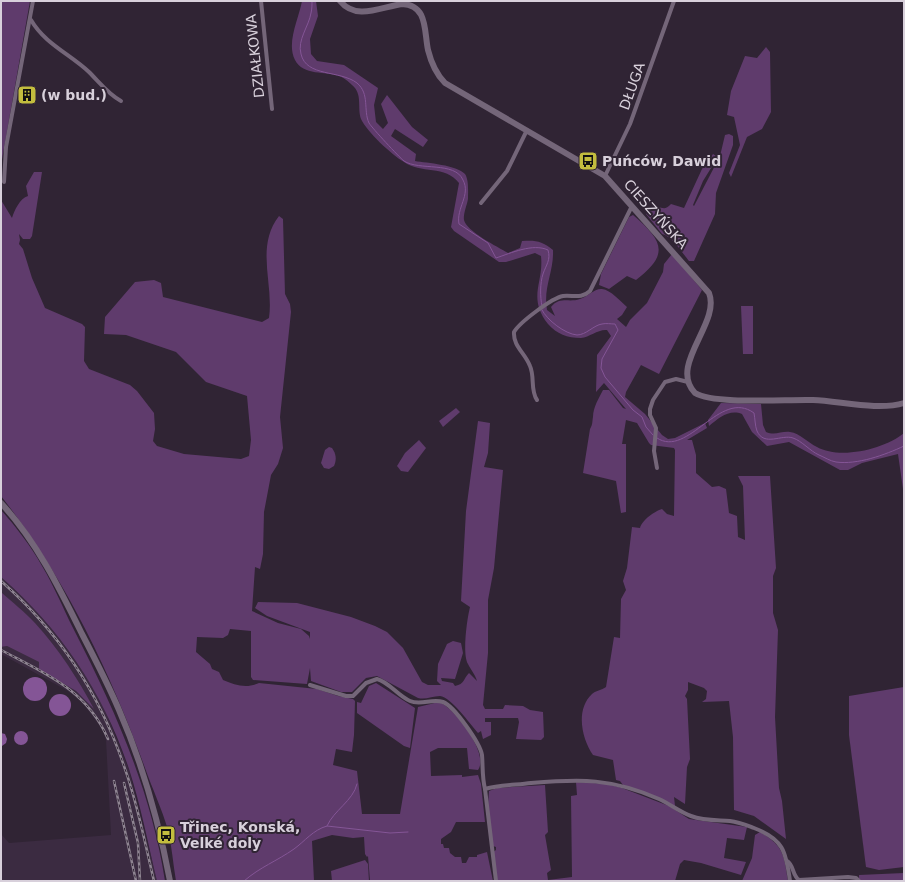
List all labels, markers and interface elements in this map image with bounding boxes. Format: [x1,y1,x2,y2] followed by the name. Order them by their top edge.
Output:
[243,13,267,99] street label: DZIAŁKOWA
[616,60,648,112] street label: DŁUGA
[16,84,38,106] building icon: (w bud.)
[41,87,107,103] place label: (w bud.)
[577,150,599,172] bus stop icon: Puńców, Dawid
[602,153,721,169] place label: Puńców, Dawid
[621,175,692,252] street label: CIESZYŃSKA
[180,819,300,851] place label: Třinec, Konská, Velké doly
[155,824,177,846] bus stop icon: Třinec, Konská, Velké doly

